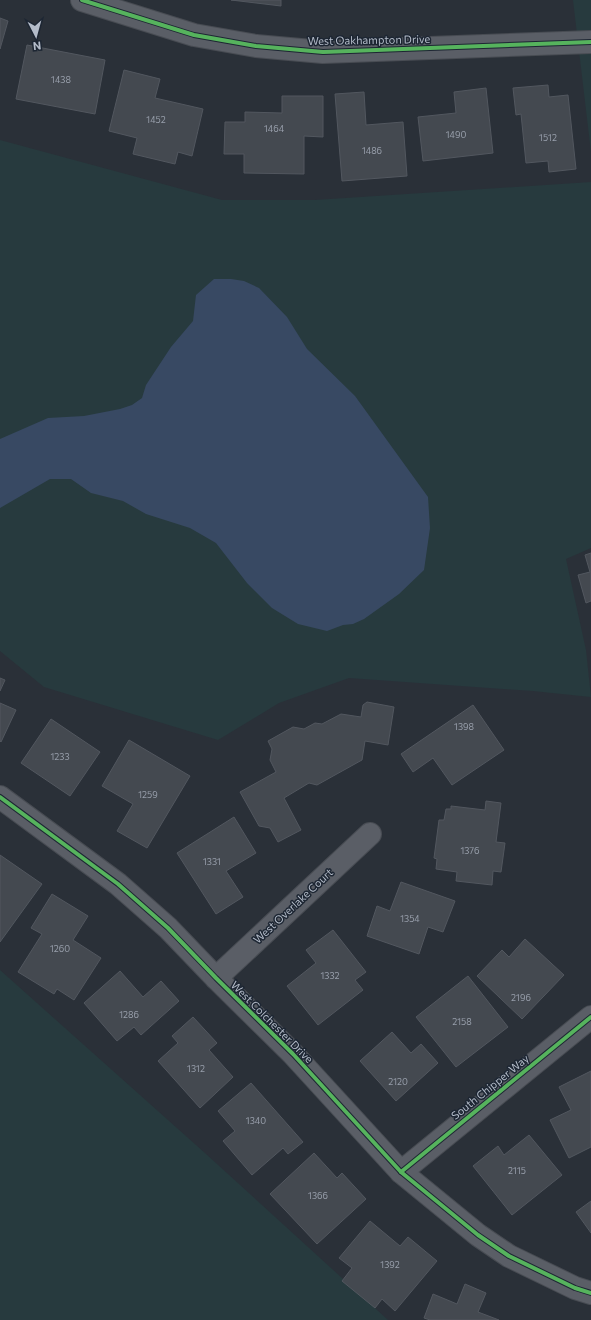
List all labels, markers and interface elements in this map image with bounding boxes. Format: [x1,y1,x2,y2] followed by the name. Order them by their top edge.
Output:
[16,16,56,56] north arrow
[308,32,431,47] street label: West Oakhampton Drive
[32,40,42,53] text: N
[51,74,71,85] house number: 1438
[146,114,166,125] house number: 1452
[264,123,285,134] house number: 1464
[446,129,466,140] house number: 1490
[539,132,557,143] house number: 1512
[362,145,382,156] house number: 1486
[454,721,474,732] house number: 1398
[50,751,70,762] house number: 1233
[138,789,158,800] house number: 1259
[460,845,480,856] house number: 1376
[203,856,221,867] house number: 1331
[250,865,335,946] street label: West Overlake Court
[400,913,420,924] house number: 1354
[50,943,70,954] house number: 1260
[320,970,340,981] house number: 1332
[229,978,316,1065] street label: West Colchester Drive
[511,992,531,1003] house number: 2196
[119,1009,139,1020] house number: 1286
[452,1016,472,1027] house number: 2158
[448,1051,531,1122] street label: South Chipper Way
[187,1063,205,1074] house number: 1312
[388,1076,408,1087] house number: 2120
[246,1115,266,1126] house number: 1340
[508,1165,526,1176] house number: 2115
[308,1190,328,1201] house number: 1366
[380,1259,400,1270] house number: 1392

